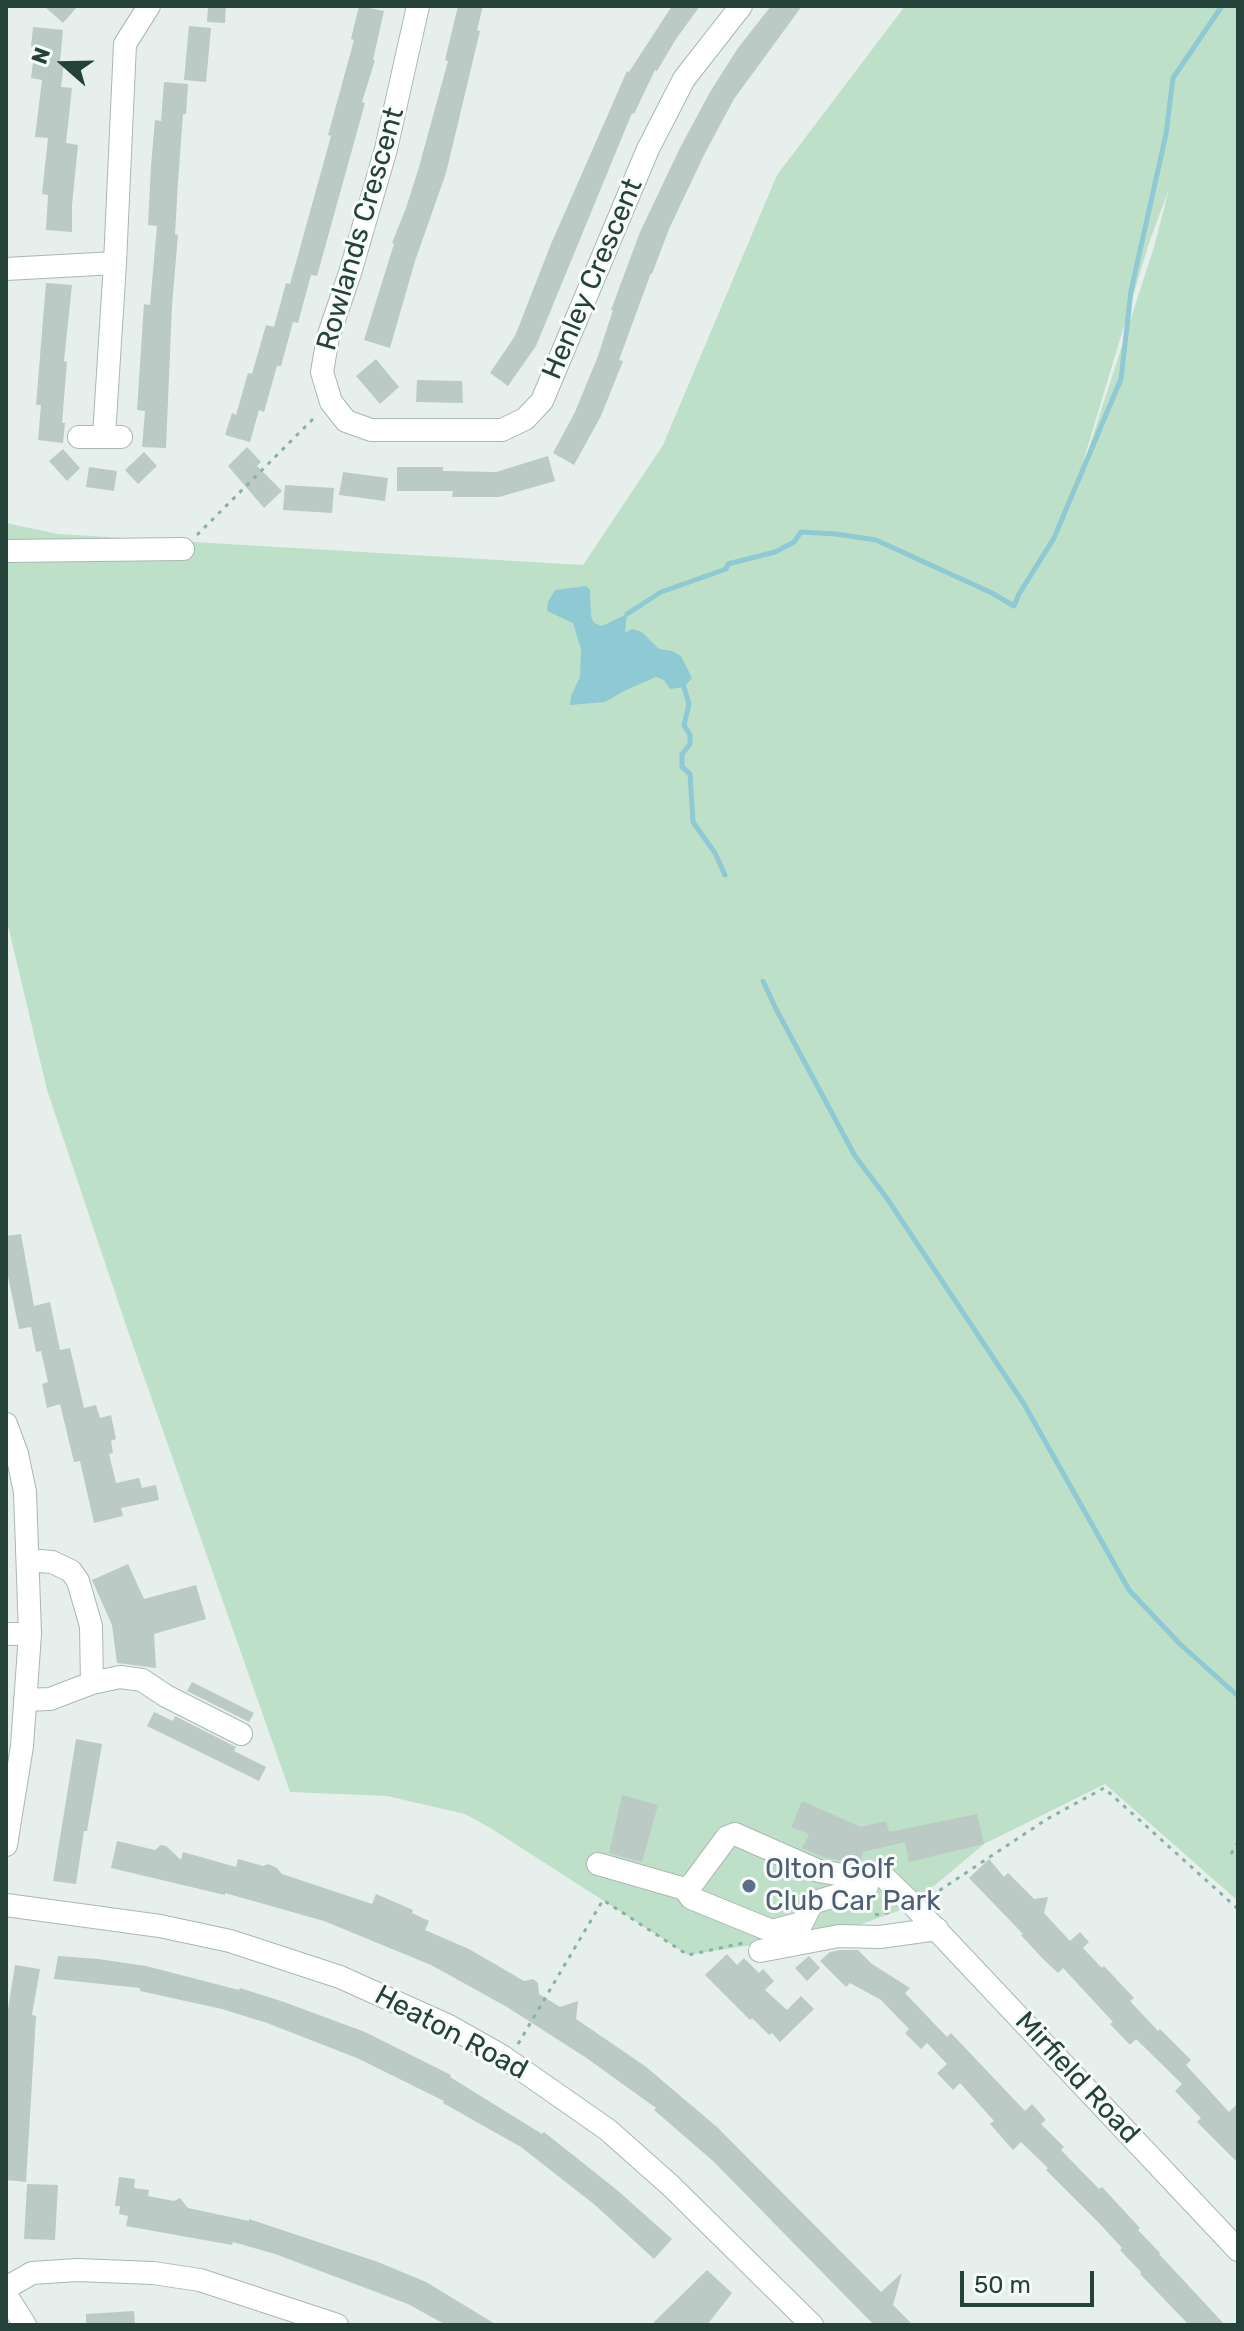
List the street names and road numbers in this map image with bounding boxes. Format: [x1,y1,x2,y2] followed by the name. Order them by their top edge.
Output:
[310,104,412,354] street label: Rowlands Crescent
[536,174,650,384] street label: Henley Crescent
[369,1979,533,2087] street label: Heaton Road
[1008,2005,1146,2151] street label: Mirfield Road

